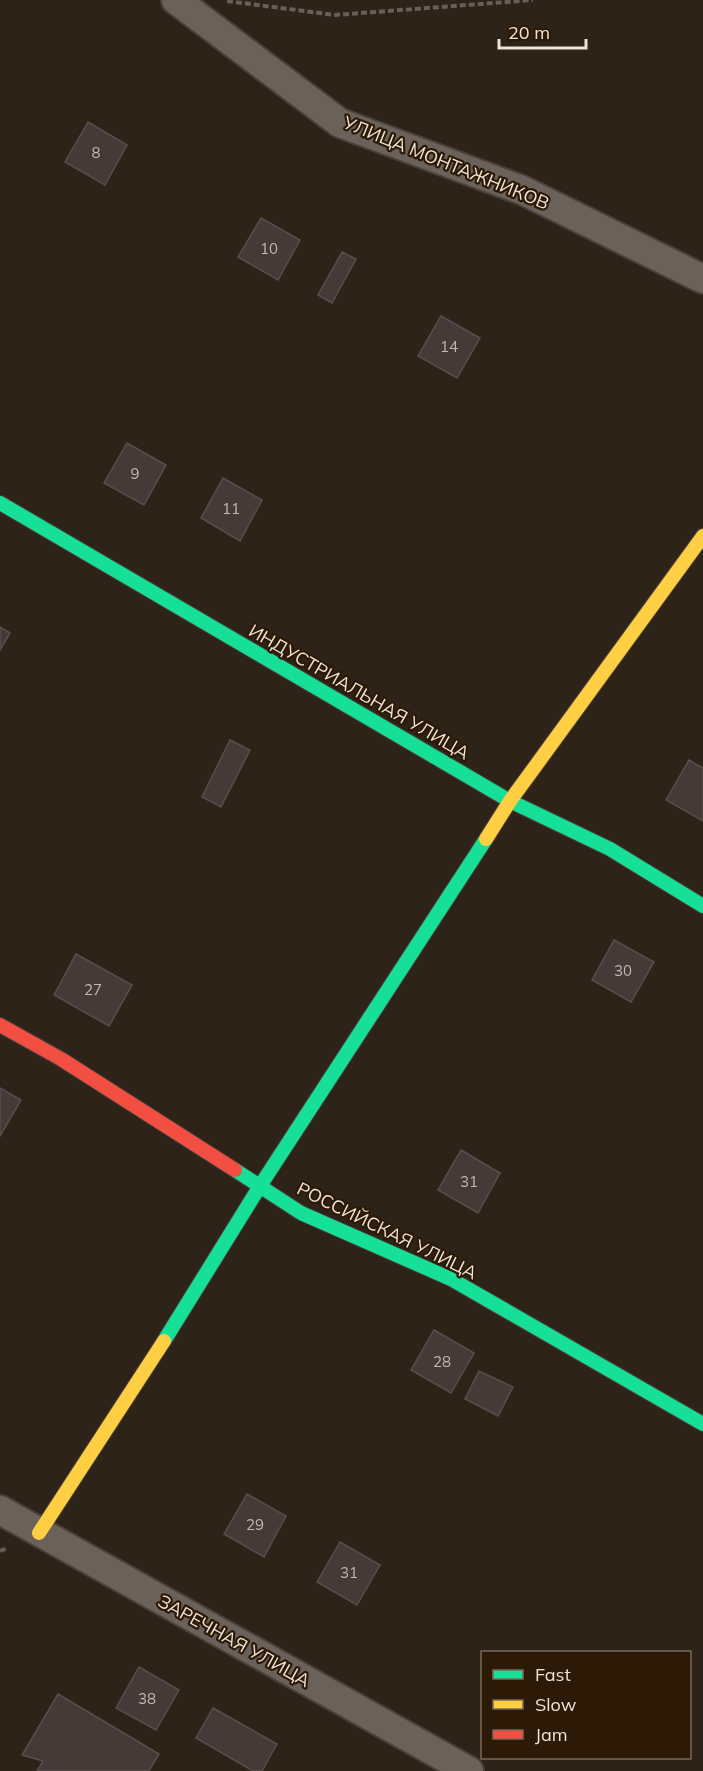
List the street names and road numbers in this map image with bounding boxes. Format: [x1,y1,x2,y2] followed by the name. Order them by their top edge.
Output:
[339,110,553,214] street label: УЛИЦА МОНТАЖНИКОВ
[245,619,474,764] street label: ИНДУСТРИАЛЬНАЯ УЛИЦА
[293,1177,481,1284] street label: РОССИЙСКАЯ УЛИЦА
[154,1589,314,1692] street label: ЗАРЕЧНАЯ УЛИЦА

